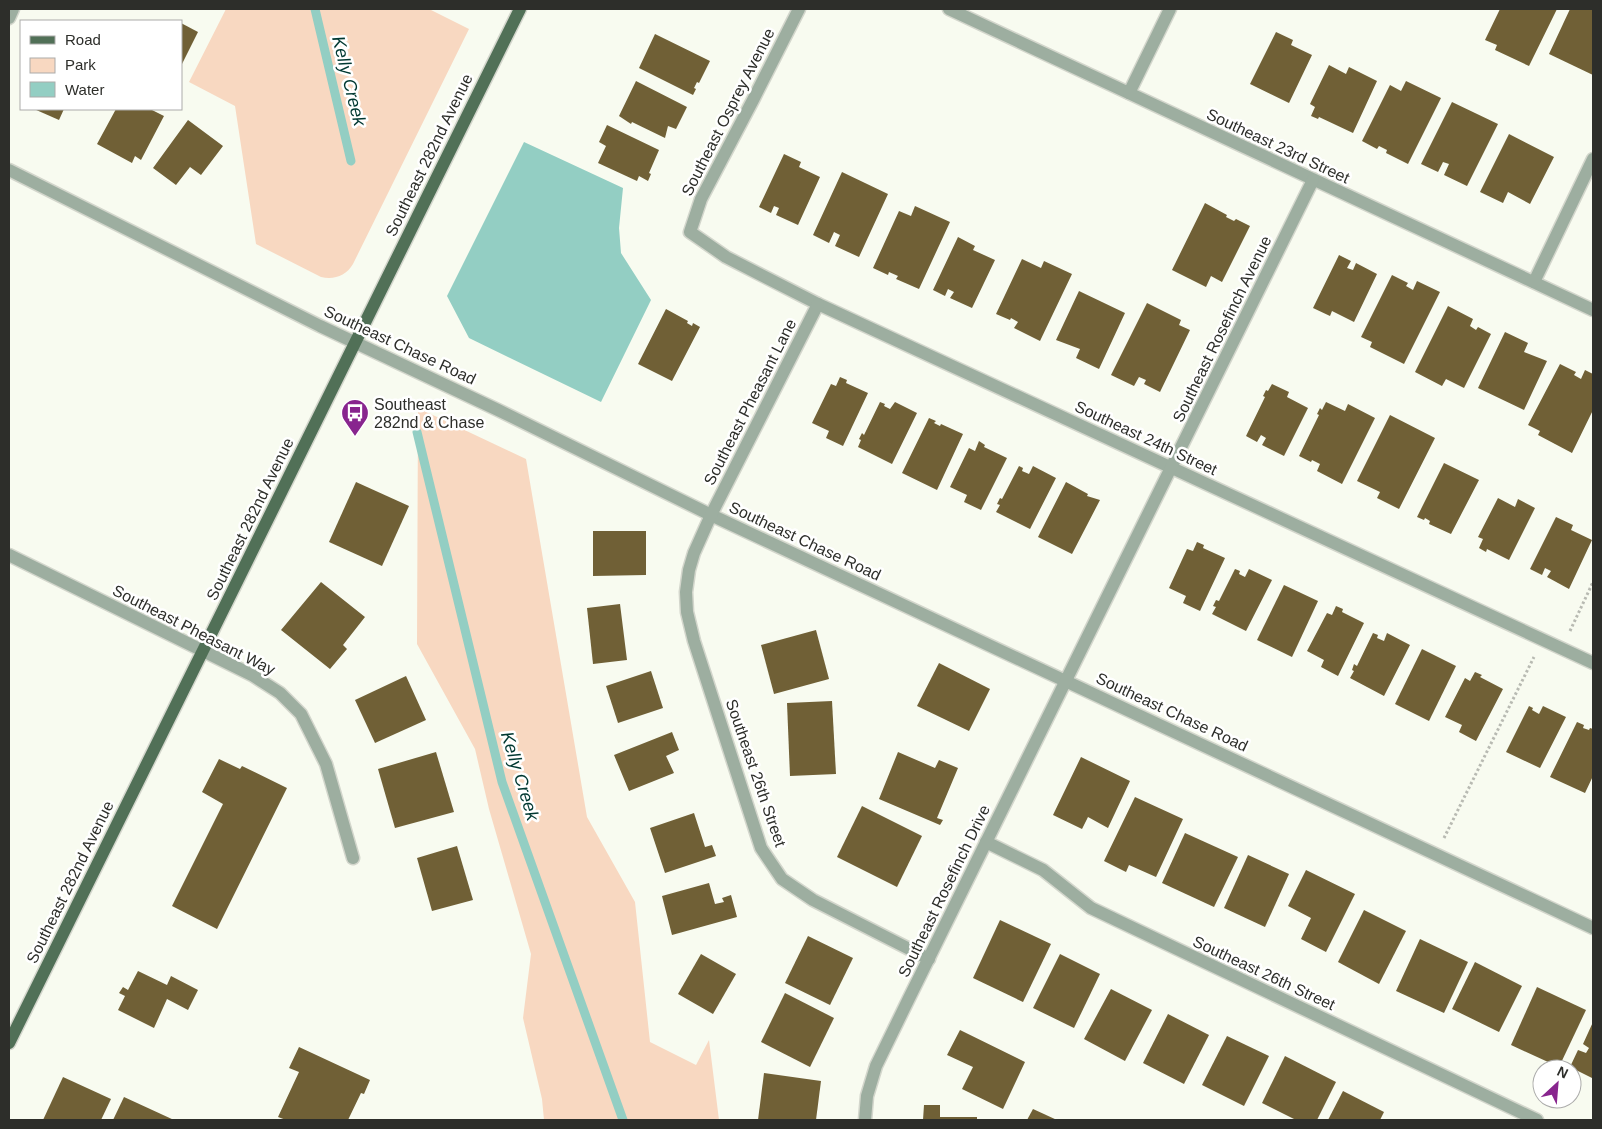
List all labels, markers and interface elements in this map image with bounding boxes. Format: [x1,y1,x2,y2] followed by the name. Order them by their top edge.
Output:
[20,20,182,110] legend
[678,25,778,199] street label: Southeast Osprey Avenue
[65,31,101,48] text: Road
[328,34,370,129] water label: Kelly Creek
[65,56,96,73] text: Park
[382,71,476,239] street label: Southeast 282nd Avenue
[65,81,104,98] text: Water
[1204,105,1353,187] street label: Southeast 23rd Street
[1169,233,1275,425] street label: Southeast Rosefinch Avenue
[321,302,479,388] street label: Southeast Chase Road
[701,316,799,488] street label: Southeast Pheasant Lane
[374,396,484,431] place label: Southeast 282nd & Chase
[340,398,370,437] bus stop icon: Southeast 282nd & Chase
[1072,398,1220,479] street label: Southeast 24th Street
[203,435,297,603] street label: Southeast 282nd Avenue
[726,498,884,584] street label: Southeast Chase Road
[110,582,278,678] street label: Southeast Pheasant Way
[1093,669,1251,755] street label: Southeast Chase Road
[723,697,789,849] street label: Southeast 26th Street
[497,729,543,824] water label: Kelly Creek
[23,798,117,966] street label: Southeast 282nd Avenue
[895,802,993,980] street label: Southeast Rosefinch Drive
[1190,933,1338,1014] street label: Southeast 26th Street
[1532,1059,1582,1109] north arrow
[1555,1063,1571,1082] text: N

